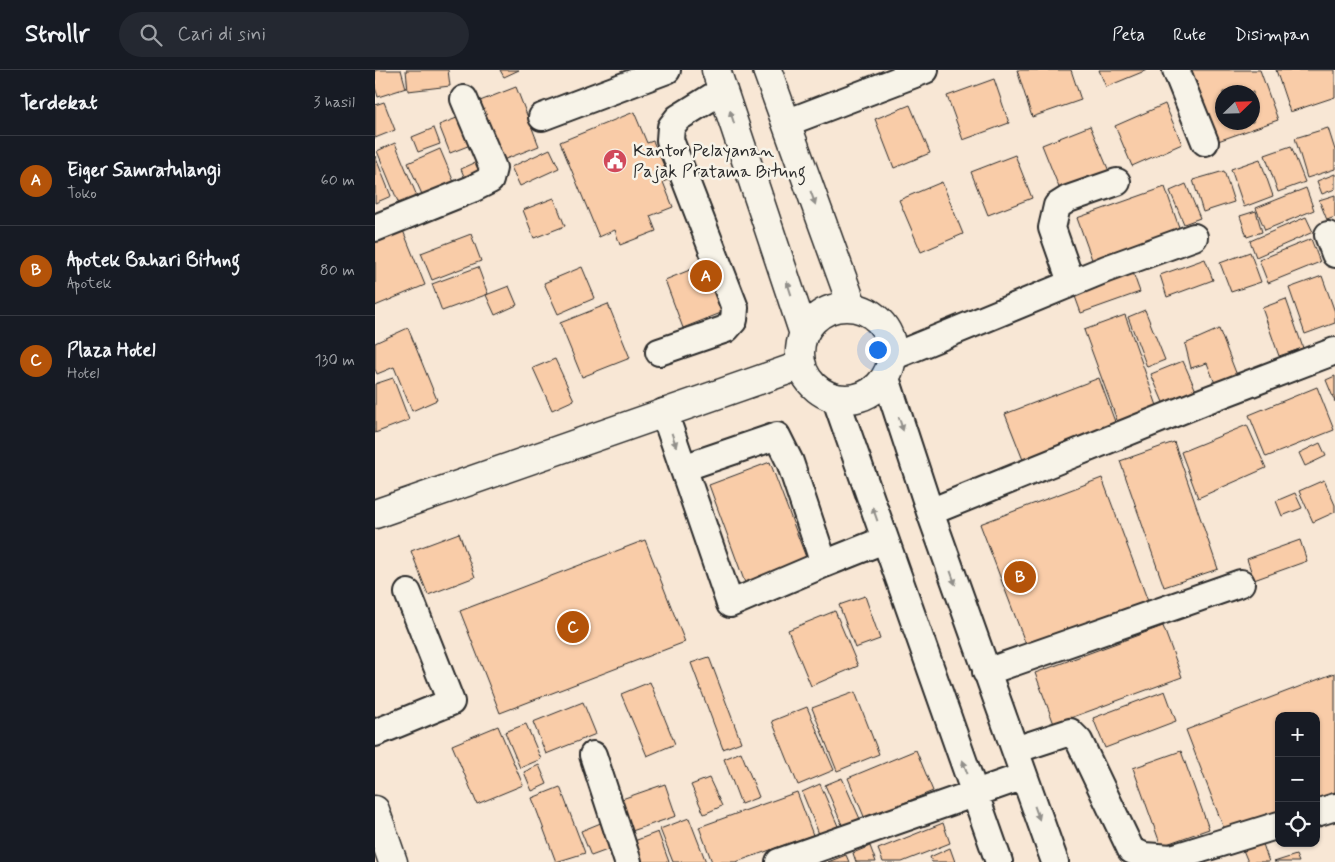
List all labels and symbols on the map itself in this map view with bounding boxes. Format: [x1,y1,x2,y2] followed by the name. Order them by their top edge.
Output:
[1215,85,1260,130] north arrow
[727,109,735,124] one-way arrow
[633,139,806,186] place label: Kantor Pelayanan Pajak Pratama Bitung
[602,148,628,174] public building icon: Kantor Pelayanan Pajak Pratama Bitung
[809,191,817,206] one-way arrow
[690,257,722,295] pin: A
[784,280,792,295] one-way arrow
[865,337,891,363] your location
[897,417,905,432] one-way arrow
[671,432,678,447] one-way arrow
[871,507,878,522] one-way arrow
[1004,558,1036,596] pin: B
[949,571,957,586] one-way arrow
[557,608,589,646] pin: C
[960,759,968,774] one-way arrow
[1034,806,1041,821] one-way arrow

